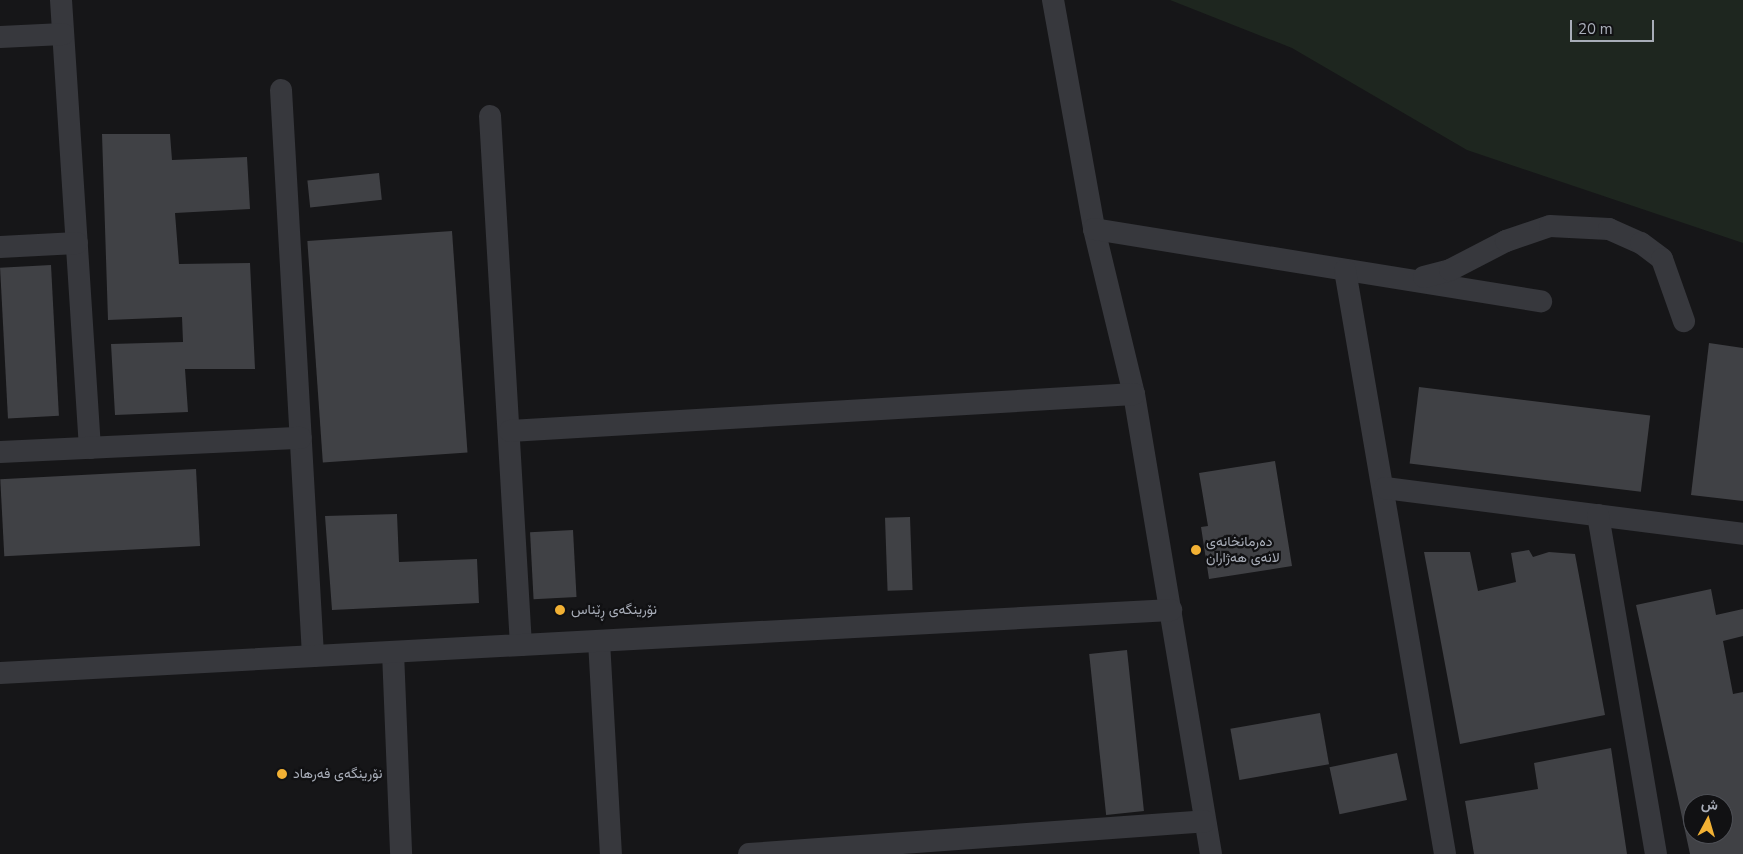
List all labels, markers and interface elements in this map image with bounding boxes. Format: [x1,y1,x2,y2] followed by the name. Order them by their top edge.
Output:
[1573,10,1657,42] scale bar
[1578,19,1613,39] text: 20 m
[1206,534,1280,566] place label: دەرمانخانەی لانەی هەژاران
[1190,544,1202,556] marker: دەرمانخانەی لانەی هەژاران
[571,602,657,618] place label: نۆرینگەی ڕێناس
[553,603,567,617] marker: نۆرینگەی ڕێناس
[293,766,382,782] place label: نۆرینگەی فەرهاد
[275,767,289,781] marker: نۆرینگەی فەرهاد
[1683,794,1733,844] north arrow
[1700,794,1719,815] text: ش

